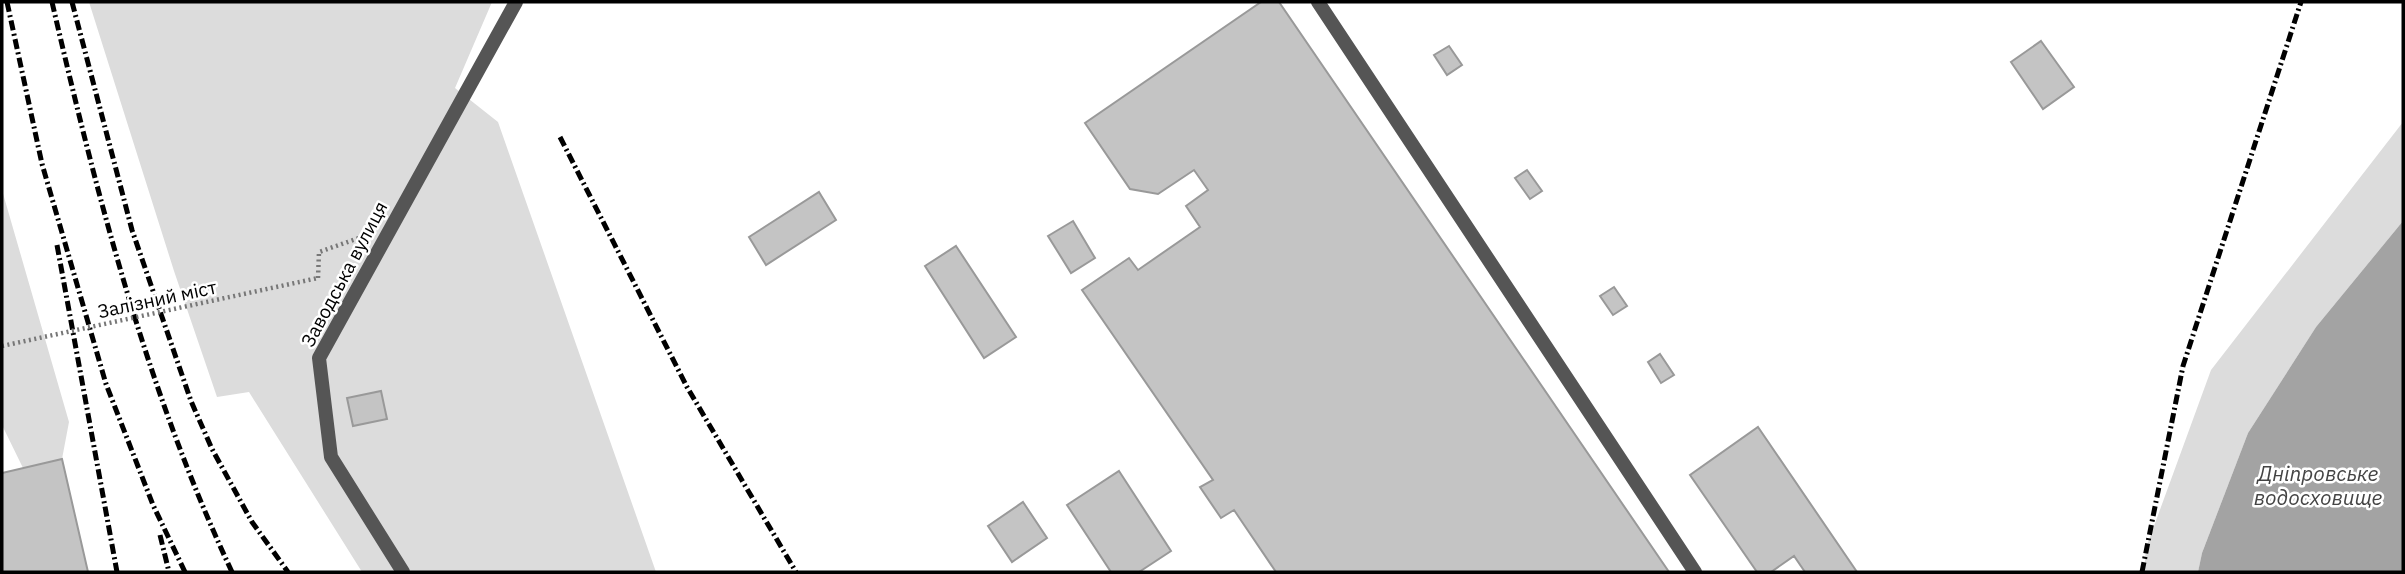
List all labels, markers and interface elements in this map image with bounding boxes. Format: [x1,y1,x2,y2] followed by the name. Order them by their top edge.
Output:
[296,197,392,351] street label: Заводська вулиця
[95,275,219,323] street label: Залізний міст
[2254,459,2383,511] water label: Дніпровське водосховище

